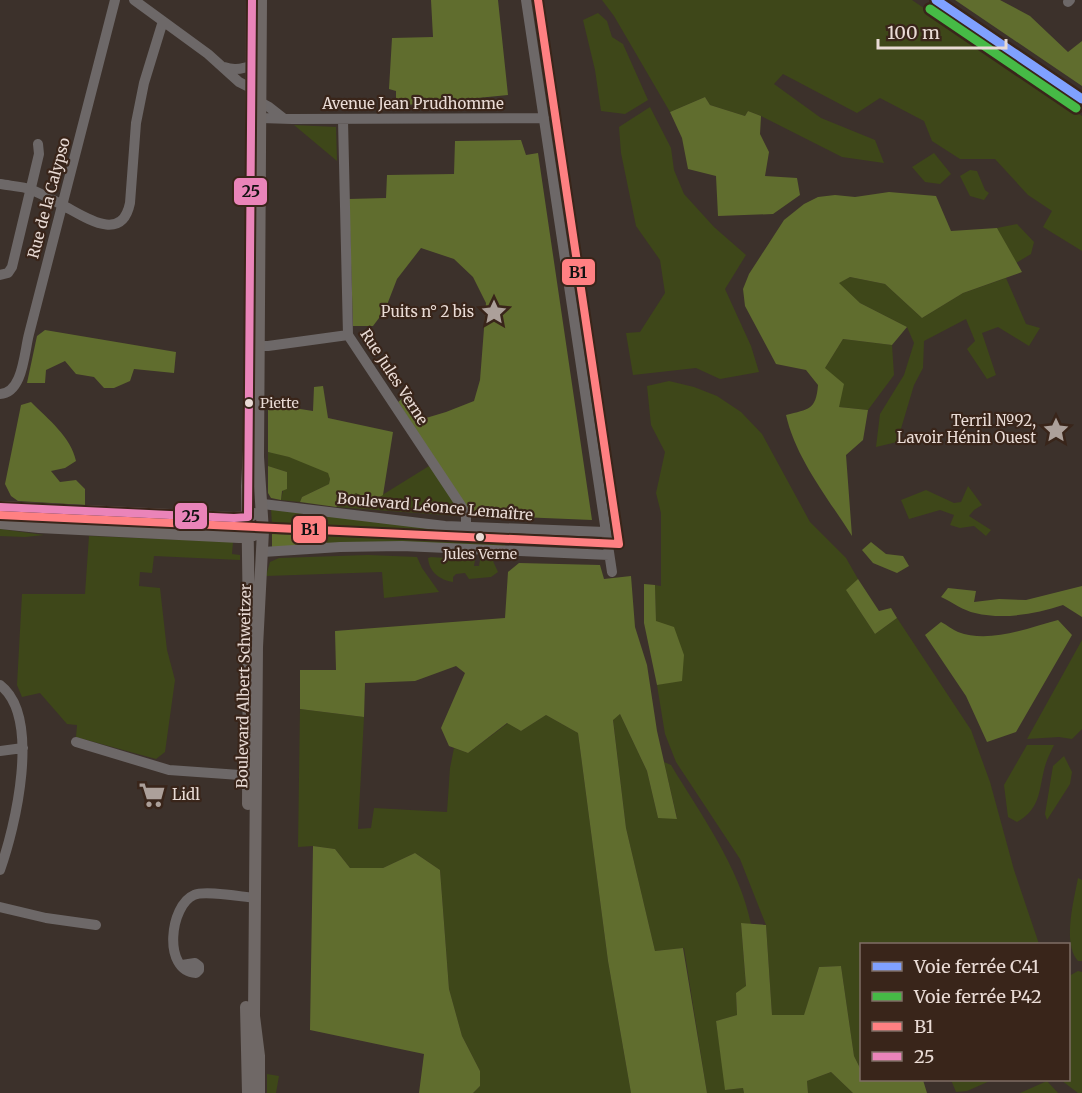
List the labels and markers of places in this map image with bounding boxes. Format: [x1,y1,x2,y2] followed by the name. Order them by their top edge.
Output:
[479,297,509,327] place icon: Puits n° 2 bis
[381,302,474,321] place label: Puits n° 2 bis
[260,394,299,412] place label: Piette
[243,397,255,409] marker: Piette
[897,411,1036,447] place label: Terril №92, Lavoir Hénin Ouest
[1041,415,1071,445] place icon: Terril №92, Lavoir Hénin Ouest
[474,531,486,543] marker: Jules Verne
[442,545,517,563] place label: Jules Verne
[137,780,167,810] supermarket icon: Lidl
[172,785,200,804] place label: Lidl

